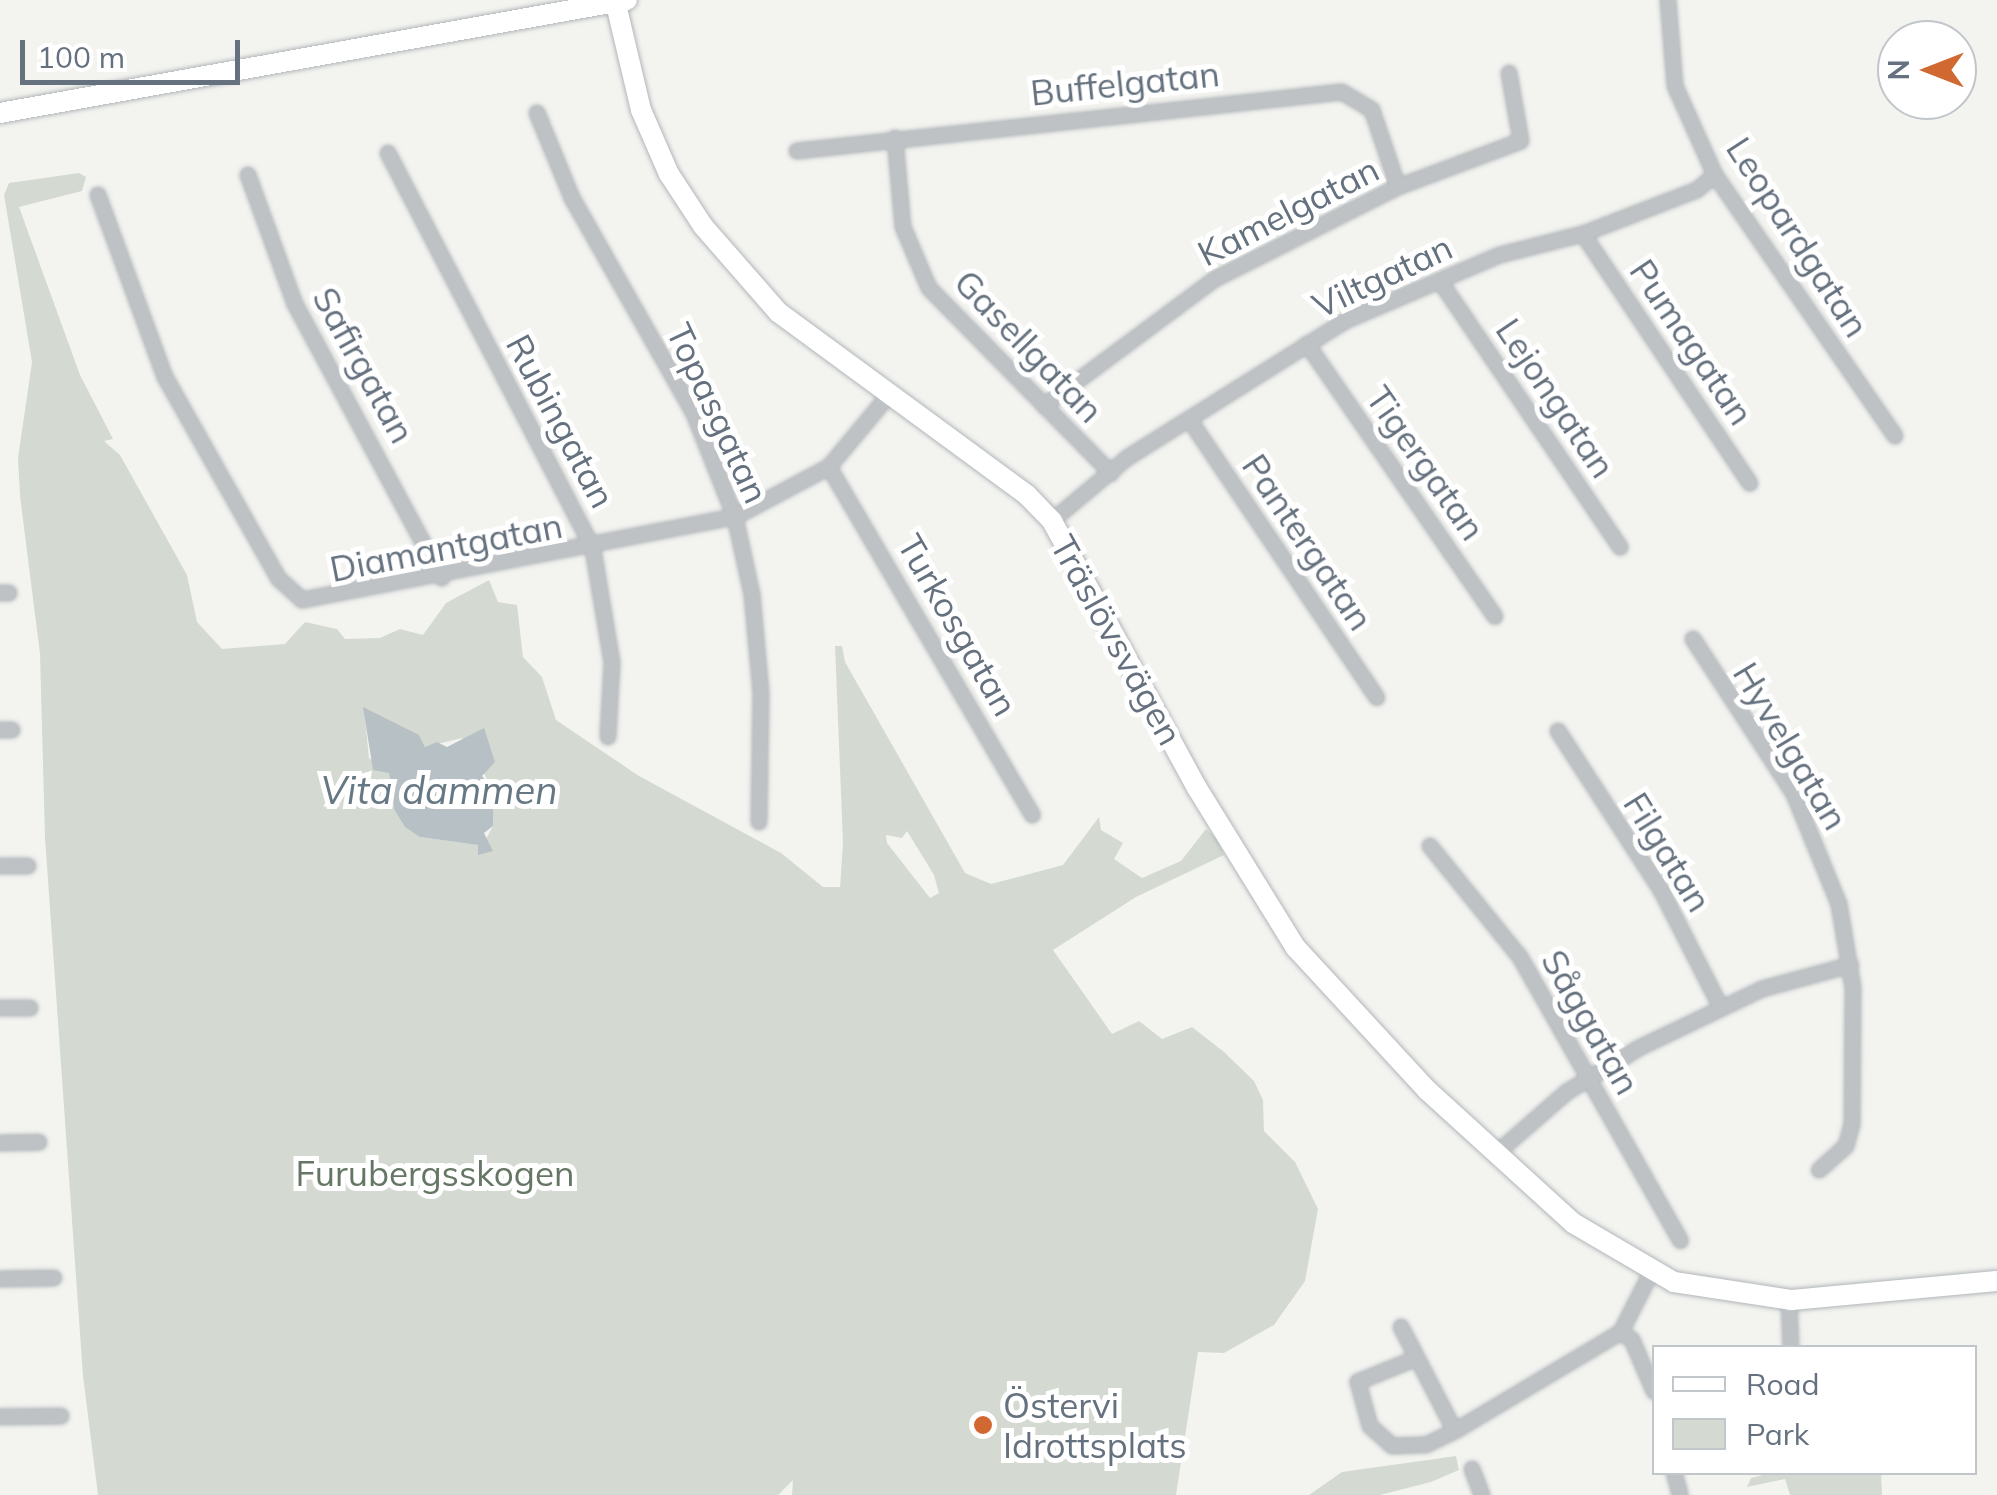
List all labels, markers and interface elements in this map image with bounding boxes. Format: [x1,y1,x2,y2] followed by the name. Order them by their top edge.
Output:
[25,20,245,82] scale bar
[1877,20,1977,120] north arrow
[37,38,125,76] text: 100 m
[1028,52,1222,114] street label: Buffelgatan
[1881,59,1916,81] text: N
[1718,129,1878,345] street label: Leopardgatan
[1191,148,1385,274] street label: Kamelgatan
[1306,225,1458,327] street label: Viltgatan
[1621,251,1763,433] street label: Pumagatan
[946,261,1112,431] street label: Gasellgatan
[304,280,424,450] street label: Safirgatan
[1488,311,1624,485] street label: Lejongatan
[658,316,778,510] street label: Topasgatan
[498,327,624,515] street label: Rubingatan
[1358,378,1494,548] street label: Tigergatan
[1234,446,1382,638] street label: Pantergatan
[326,504,566,590] street label: Diamantgatan
[889,527,1027,723] street label: Turkosgatan
[1042,528,1192,752] street label: Träslövsvägen
[1725,655,1857,837] street label: Hyvelgatan
[321,768,557,814] water label: Vita dammen
[1615,785,1721,919] street label: Filgatan
[1533,942,1649,1102] street label: Såggatan
[296,1152,574,1194] park label: Furubergsskogen
[1652,1345,1977,1475] legend
[1746,1365,1820,1403] text: Road
[1003,1384,1187,1466] place label: Östervi Idrottsplats
[972,1414,994,1436] marker: Östervi Idrottsplats
[1746,1415,1809,1453] text: Park

